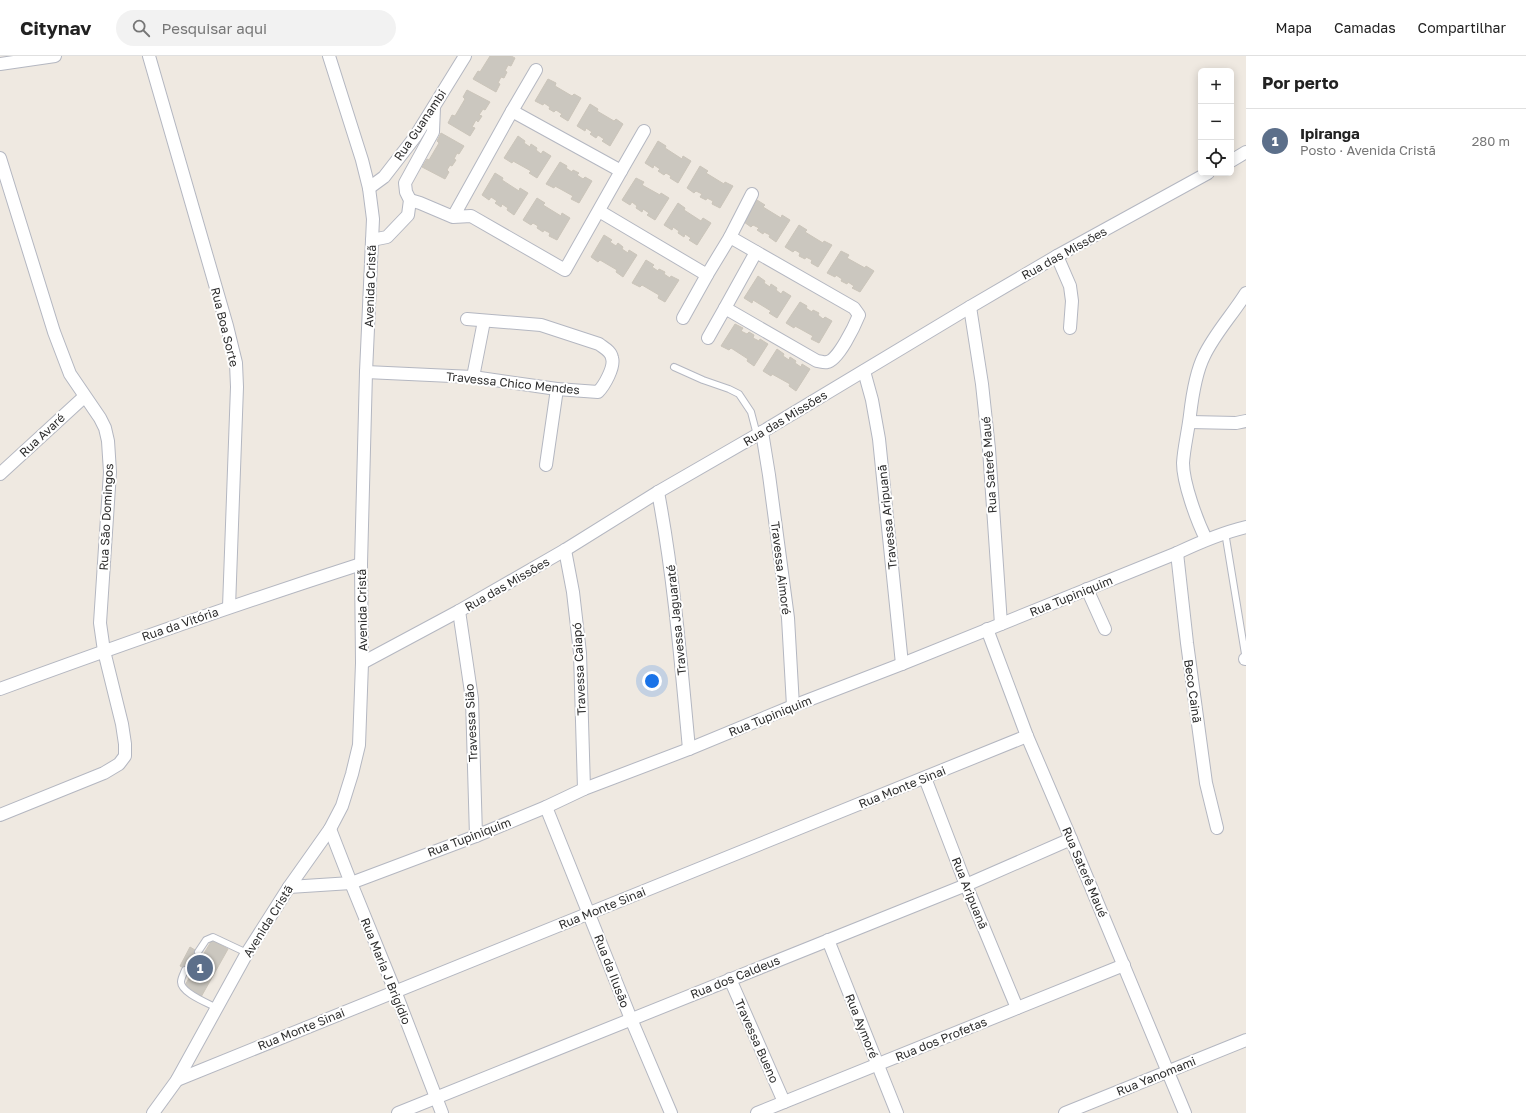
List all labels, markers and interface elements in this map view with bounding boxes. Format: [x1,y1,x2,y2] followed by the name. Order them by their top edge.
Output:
[116,10,396,46] search box
[20,16,92,39] text: Citynav
[130,17,152,39] icon: search
[162,19,267,37] text: Pesquisar aqui
[1275,19,1312,36] text: Mapa
[1334,19,1396,36] text: Camadas
[1418,19,1506,36] text: Compartilhar
[1198,68,1234,176] map controls
[1198,68,1234,104] button: +
[1262,72,1339,93] text: Por perto
[391,86,449,164] street label: Rua Guanambi
[1198,104,1234,140] button: −
[1300,124,1360,142] text: Ipiranga
[1272,133,1278,149] text: 1
[1472,133,1510,149] text: 280 m
[1198,140,1234,176] button: locate
[1300,142,1436,158] text: Posto · Avenida Cristã
[1019,223,1109,283] street label: Rua das Missões
[361,245,379,327] street label: Avenida Cristã
[208,286,242,368] street label: Rua Boa Sorte
[445,369,581,397] street label: Travessa Chico Mendes
[740,387,830,449] street label: Rua das Missões
[16,410,68,460] street label: Rua Avaré
[978,416,1000,514] street label: Rua Saterê Maué
[96,463,116,571] street label: Rua São Domingos
[874,464,900,570] street label: Travessa Aripuanã
[768,520,794,616] street label: Travessa Aimoré
[462,554,552,614] street label: Rua das Missões
[663,564,689,676] street label: Travessa Jaguaraté
[354,569,370,651] street label: Avenida Cristã
[1027,573,1115,619] street label: Rua Tupiniquim
[140,604,220,644] street label: Rua da Vitória
[569,622,589,716] street label: Travessa Caiapó
[1181,658,1205,724] street label: Beco Cainã
[642,671,662,691] your location
[461,684,481,762] street label: Travessa Sião
[726,693,814,739] street label: Rua Tupiniquim
[856,763,948,811] street label: Rua Monte Sinai
[425,814,513,860] street label: Rua Tupiniquim
[1059,824,1111,920] street label: Rua Saterê Maué
[949,855,991,931] street label: Rua Aripuanã
[240,882,296,960] street label: Avenida Cristã
[556,884,648,932] street label: Rua Monte Sinai
[358,915,414,1027] street label: Rua Maria J Brigídio
[591,932,633,1010] street label: Rua da Ilusão
[688,952,782,1002] street label: Rua dos Caldeus
[187,953,213,983] pin: 1
[842,992,882,1061] street label: Rua Aymoré
[732,997,782,1085] street label: Travessa Bueno
[255,1005,347,1053] street label: Rua Monte Sinai
[893,1014,989,1064] street label: Rua dos Profetas
[1114,1053,1198,1099] street label: Rua Yanomami

